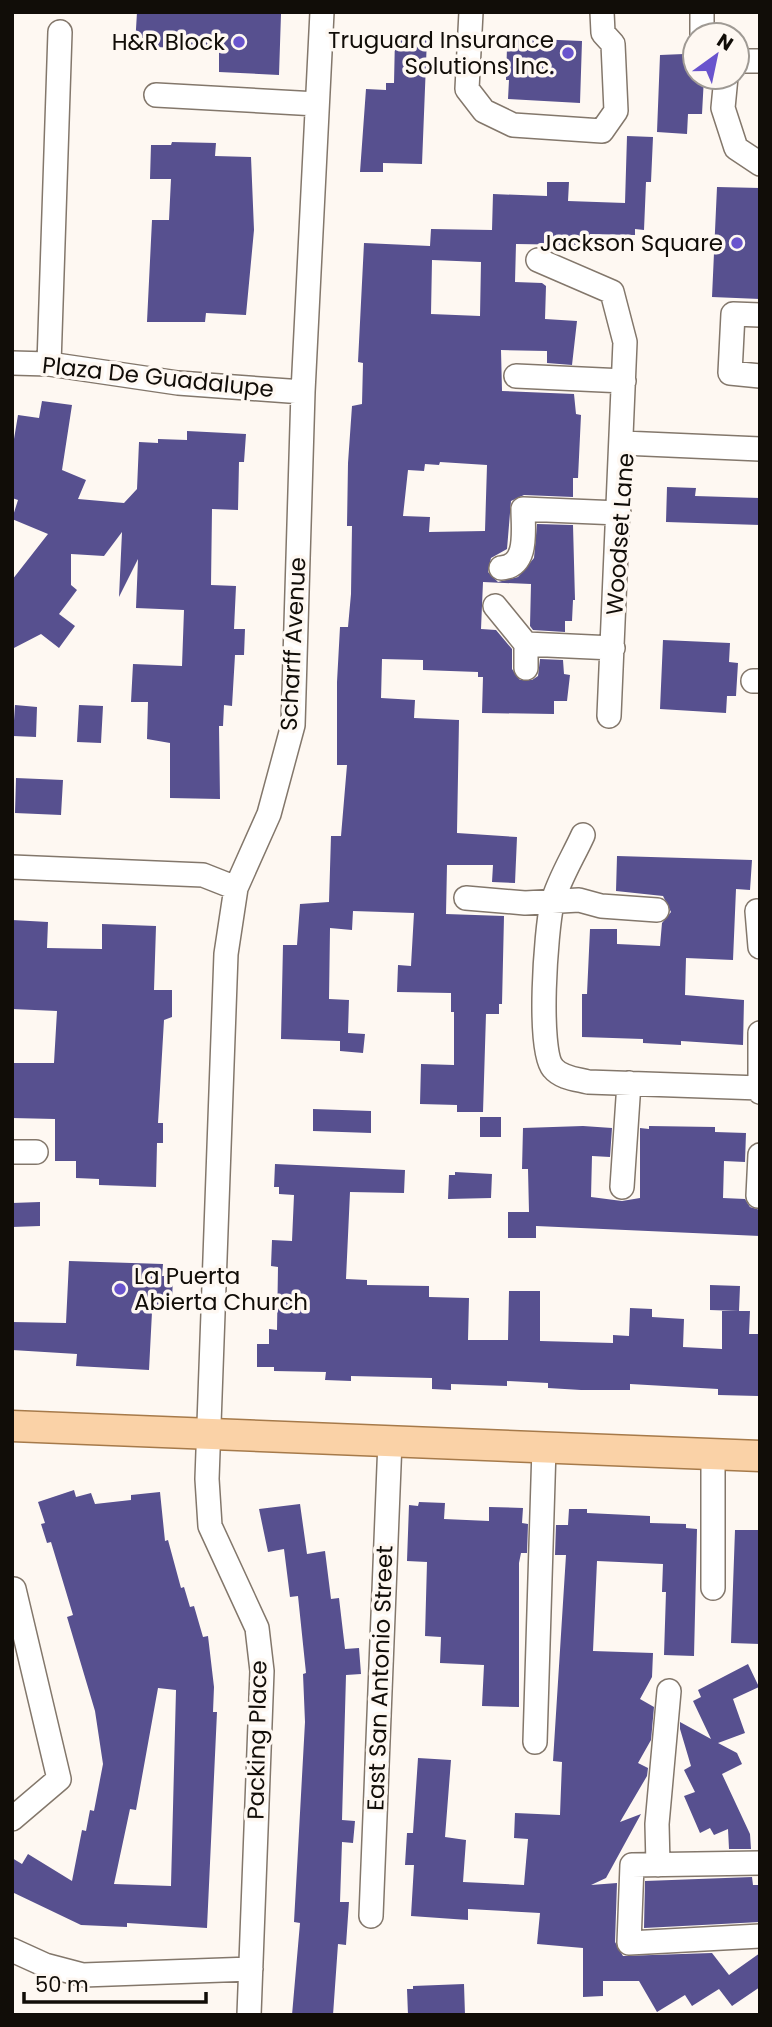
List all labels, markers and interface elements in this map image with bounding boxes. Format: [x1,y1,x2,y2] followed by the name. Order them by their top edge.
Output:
[681,21,751,91] north arrow
[328,24,554,82] place label: Truguard Insurance Solutions Inc.
[112,26,225,58] place label: H&R Block
[712,27,738,57] text: N
[231,34,247,50] marker: H&R Block
[560,45,576,61] marker: Truguard Insurance Solutions Inc.
[540,227,723,259] place label: Jackson Square
[729,235,745,251] marker: Jackson Square
[41,349,275,405] street label: Plaza De Guadalupe
[598,452,642,616] street label: Woodset Lane
[272,556,314,732] street label: Scharff Avenue
[134,1260,308,1318] place label: La Puerta Abierta Church
[112,1281,128,1297] marker: La Puerta Abierta Church
[359,1545,401,1811] street label: East San Antonio Street
[240,1660,274,1820] street label: Packing Place
[24,1960,206,2004] scale bar
[35,1970,89,1999] text: 50 m

